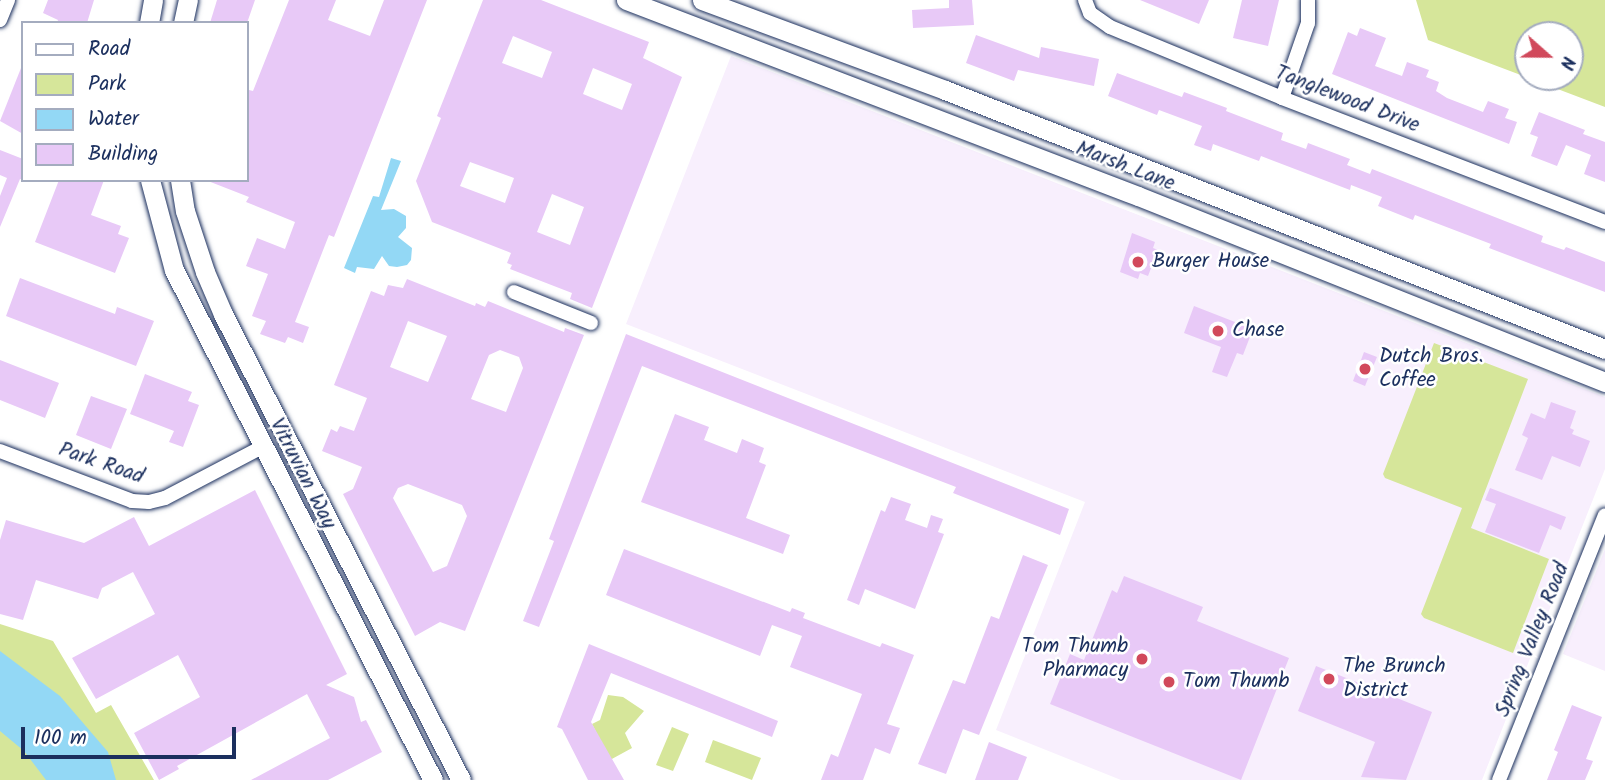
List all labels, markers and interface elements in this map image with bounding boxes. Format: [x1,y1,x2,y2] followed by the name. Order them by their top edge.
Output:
[21,21,248,182] legend
[1514,21,1584,91] north arrow
[88,33,130,66] text: Road
[1551,52,1583,74] text: N
[1271,61,1423,139] street label: Tanglewood Drive
[88,68,126,101] text: Park
[88,103,139,136] text: Water
[1072,137,1178,197] street label: Marsh Lane
[88,138,158,171] text: Building
[1152,249,1269,275] place label: Burger House
[1130,254,1146,270] marker: Burger House
[1232,318,1284,344] place label: Chase
[1210,323,1226,339] marker: Chase
[1379,344,1484,394] place label: Dutch Bros. Coffee
[1357,361,1373,377] marker: Dutch Bros. Coffee
[263,414,341,534] street label: Vitruvian Way
[55,438,147,490] street label: Park Road
[1491,559,1575,721] street label: Spring Valley Road
[1022,634,1128,684] place label: Tom Thumb Pharmacy
[1134,651,1150,667] marker: Tom Thumb Pharmacy
[1343,654,1446,704] place label: The Brunch District
[1183,669,1289,695] place label: Tom Thumb
[1321,671,1337,687] marker: The Brunch District
[1161,674,1177,690] marker: Tom Thumb
[24,714,240,758] scale bar
[34,722,87,755] text: 100 m

